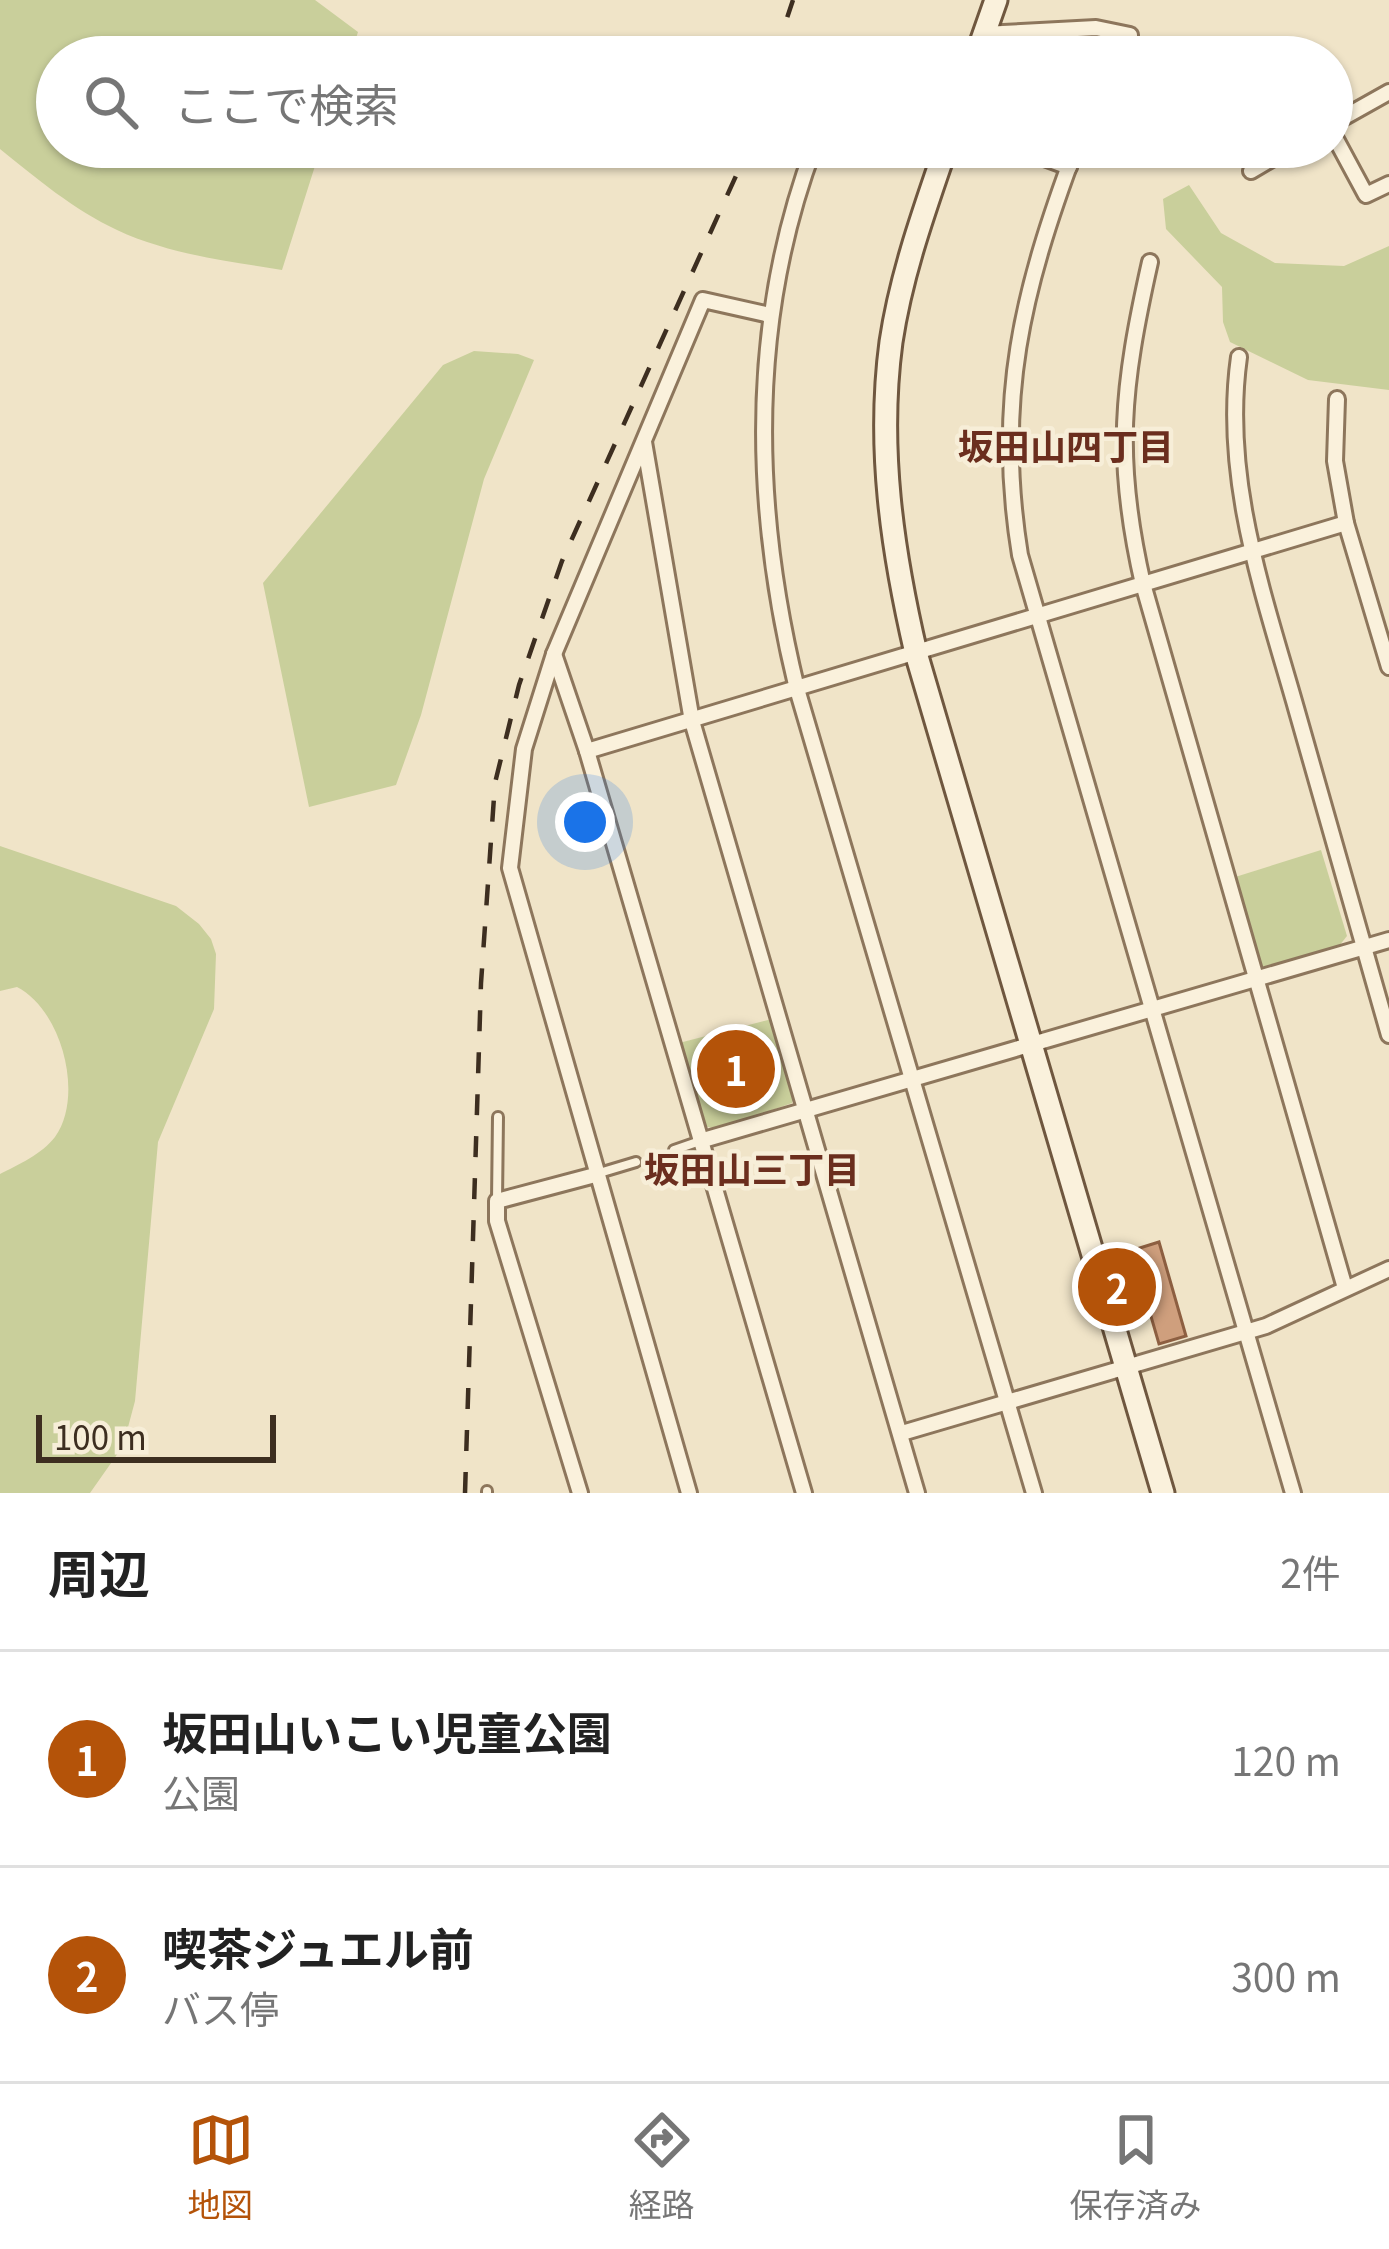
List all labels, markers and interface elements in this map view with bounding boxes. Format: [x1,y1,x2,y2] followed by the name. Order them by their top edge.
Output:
[36,36,1353,168] search box
[78,69,144,135] icon: search
[174,70,399,135] text: ここで検索
[958,418,1174,470] district label: 坂田山四丁目
[555,792,615,852] your location
[697,1024,775,1114] pin: 1
[644,1141,860,1193] district label: 坂田山三丁目
[1078,1242,1156,1332] pin: 2
[36,1409,276,1462] scale bar
[54,1412,147,1460] text: 100 m
[48,1534,150,1608] text: 周辺
[1280,1543,1341,1599] text: 2件
[162,1698,612,1763] text: 坂田山いこい児童公園
[75,1731,99,1787] text: 1
[1231,1731,1341,1787] text: 120 m
[162,1763,240,1819] text: 公園
[162,1914,474,1979] text: 喫茶ジュエル前
[75,1947,99,2003] text: 2
[1231,1947,1341,2003] text: 300 m
[162,1979,279,2035] text: バス停
[188,2107,254,2227] tab: 地図
[629,2107,695,2227] tab: 経路
[1070,2107,1202,2227] tab: 保存済み

